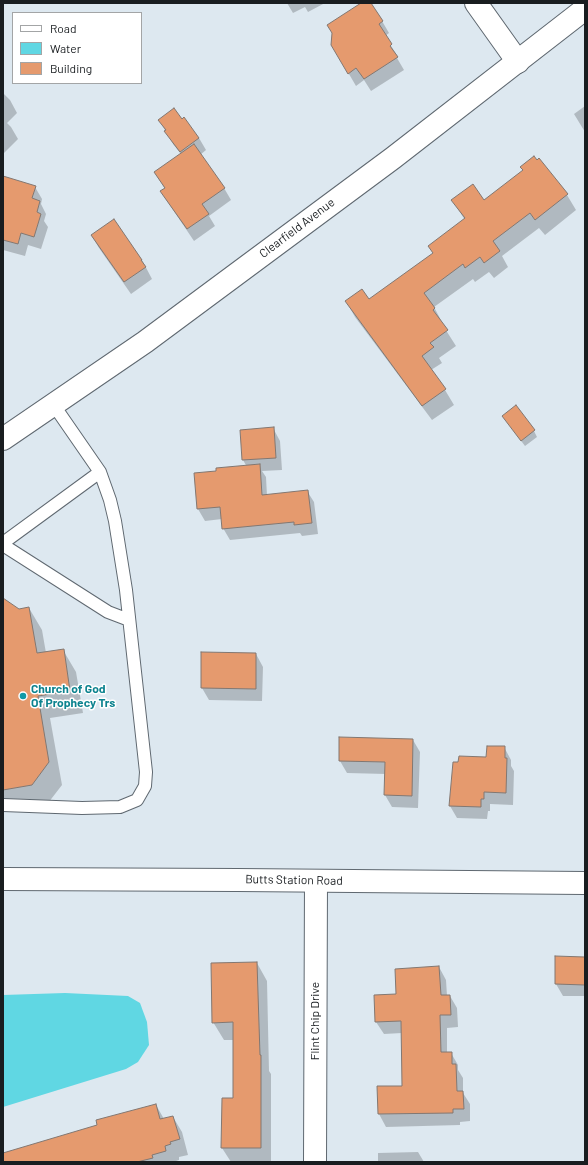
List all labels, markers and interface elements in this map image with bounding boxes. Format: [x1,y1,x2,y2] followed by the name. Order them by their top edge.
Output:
[12,12,142,84] legend
[50,21,77,35] text: Road
[50,41,81,55] text: Water
[50,61,92,75] text: Building
[257,195,337,261] street label: Clearfield Avenue
[31,682,115,710] place label: Church of God Of Prophecy Trs
[18,691,28,701] marker: Church of God Of Prophecy Trs
[245,872,343,888] street label: Butts Station Road
[308,982,322,1060] street label: Flint Chip Drive

